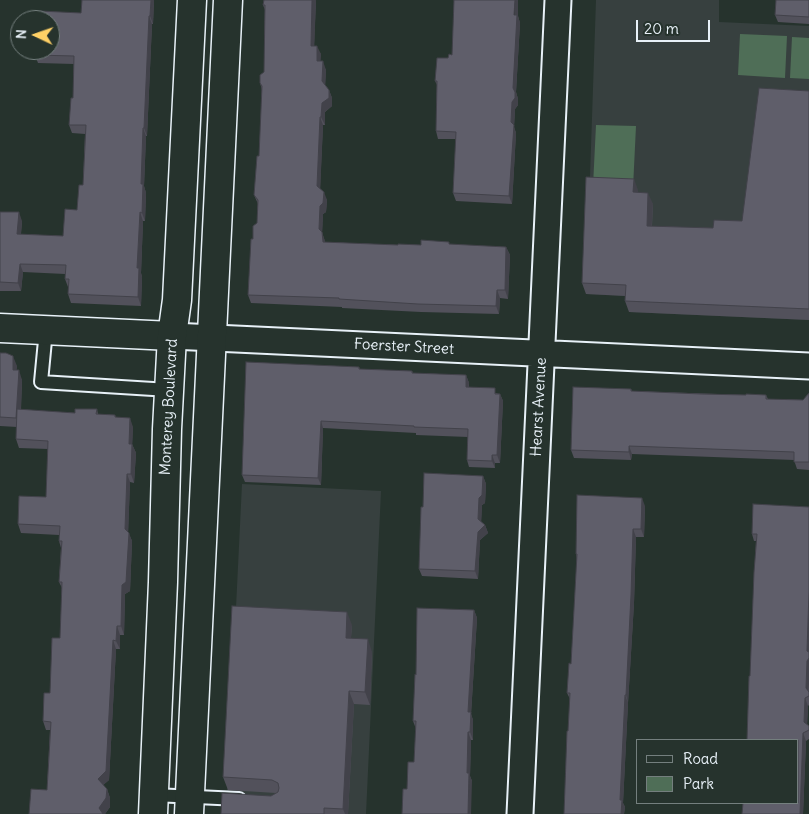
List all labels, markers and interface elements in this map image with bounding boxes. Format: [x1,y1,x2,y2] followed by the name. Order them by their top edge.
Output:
[10,10,60,60] north arrow
[639,10,713,42] scale bar
[644,19,679,38] text: 20 m
[12,29,30,40] text: N
[354,335,454,359] street label: Foerster Street
[156,338,182,476] street label: Monterey Boulevard
[527,357,551,457] street label: Hearst Avenue
[636,739,799,804] legend
[683,749,718,768] text: Road
[683,774,714,793] text: Park

